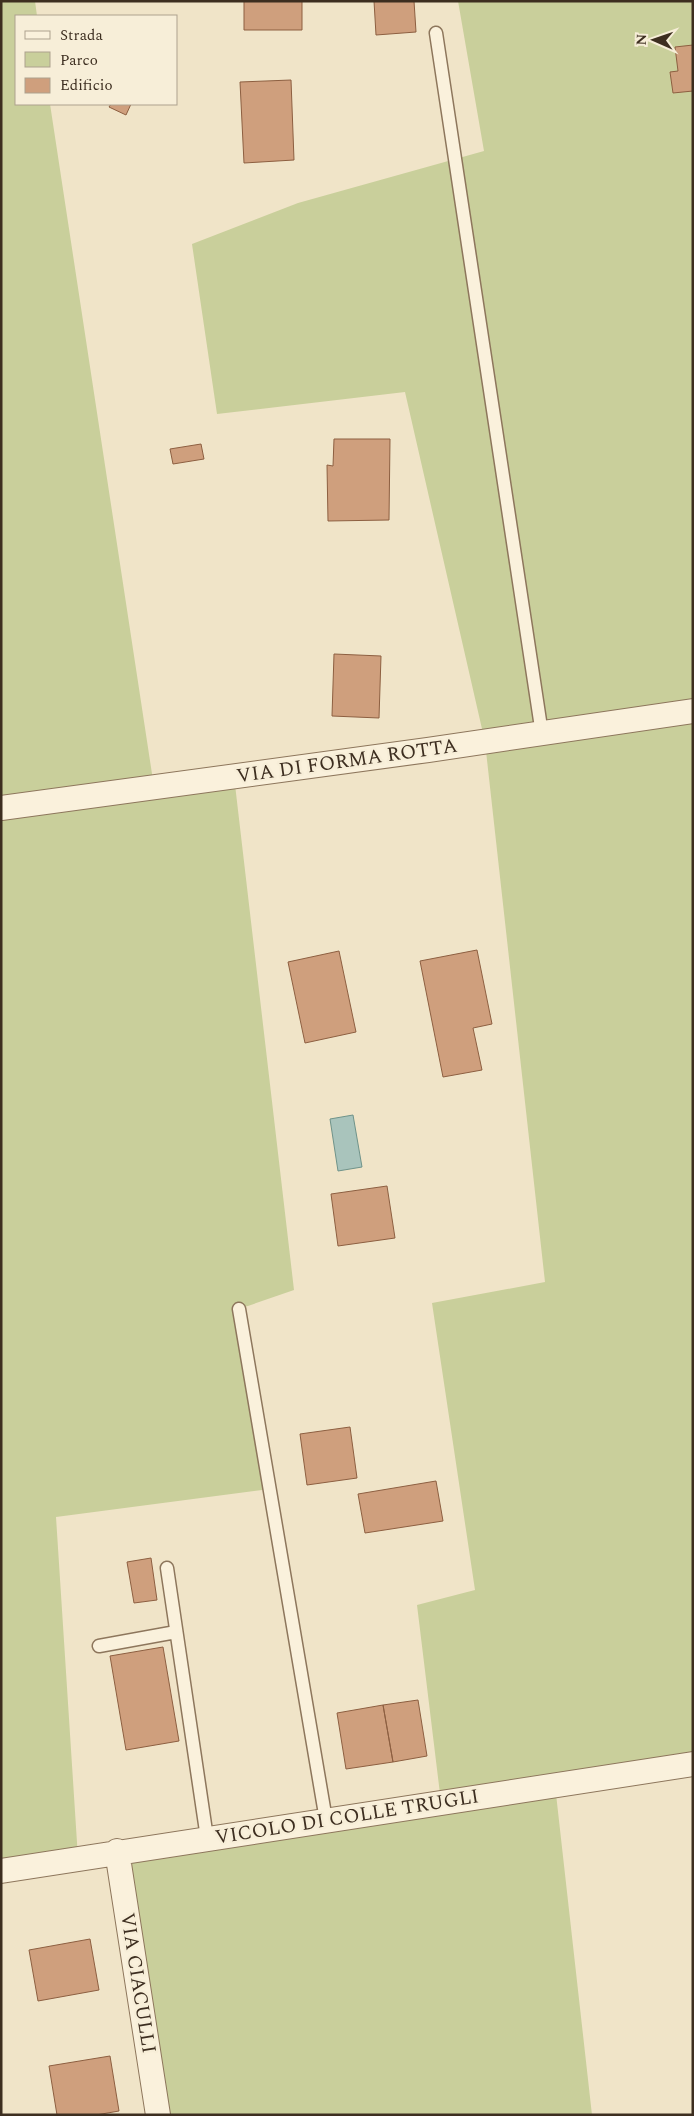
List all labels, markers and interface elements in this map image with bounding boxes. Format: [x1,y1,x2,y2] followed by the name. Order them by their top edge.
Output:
[15,15,178,105] legend
[629,15,679,65] north arrow
[60,24,103,47] text: Strada
[631,33,652,46] text: N
[60,49,98,72] text: Parco
[60,74,113,97] text: Edificio
[235,731,459,791] street label: VIA DI FORMA ROTTA
[213,1781,481,1853] street label: VICOLO DI COLLE TRUGLI
[112,1910,164,2056] street label: VIA CIACULLI

